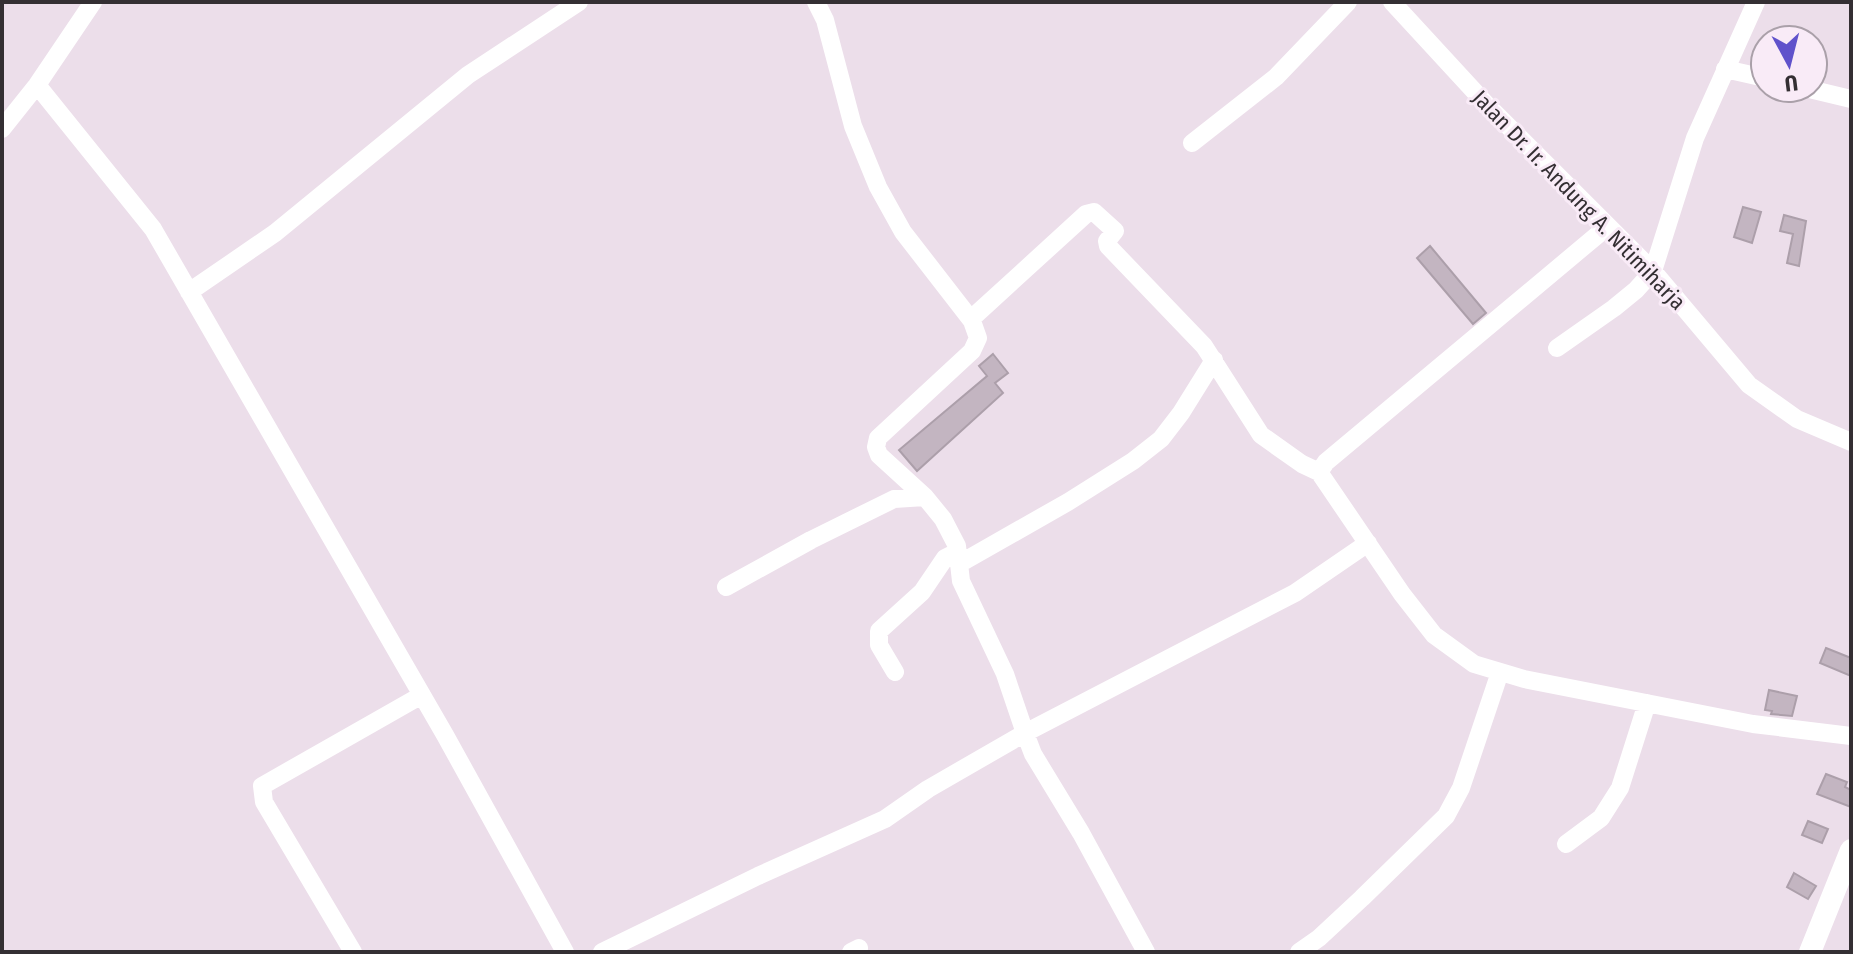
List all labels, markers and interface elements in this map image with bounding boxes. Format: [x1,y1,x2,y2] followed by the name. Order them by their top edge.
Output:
[1749,24,1829,104] north arrow
[1783,69,1799,98] text: U
[1467,84,1691,316] street label: Jalan Dr. Ir. Andung A. Nitimiharja

